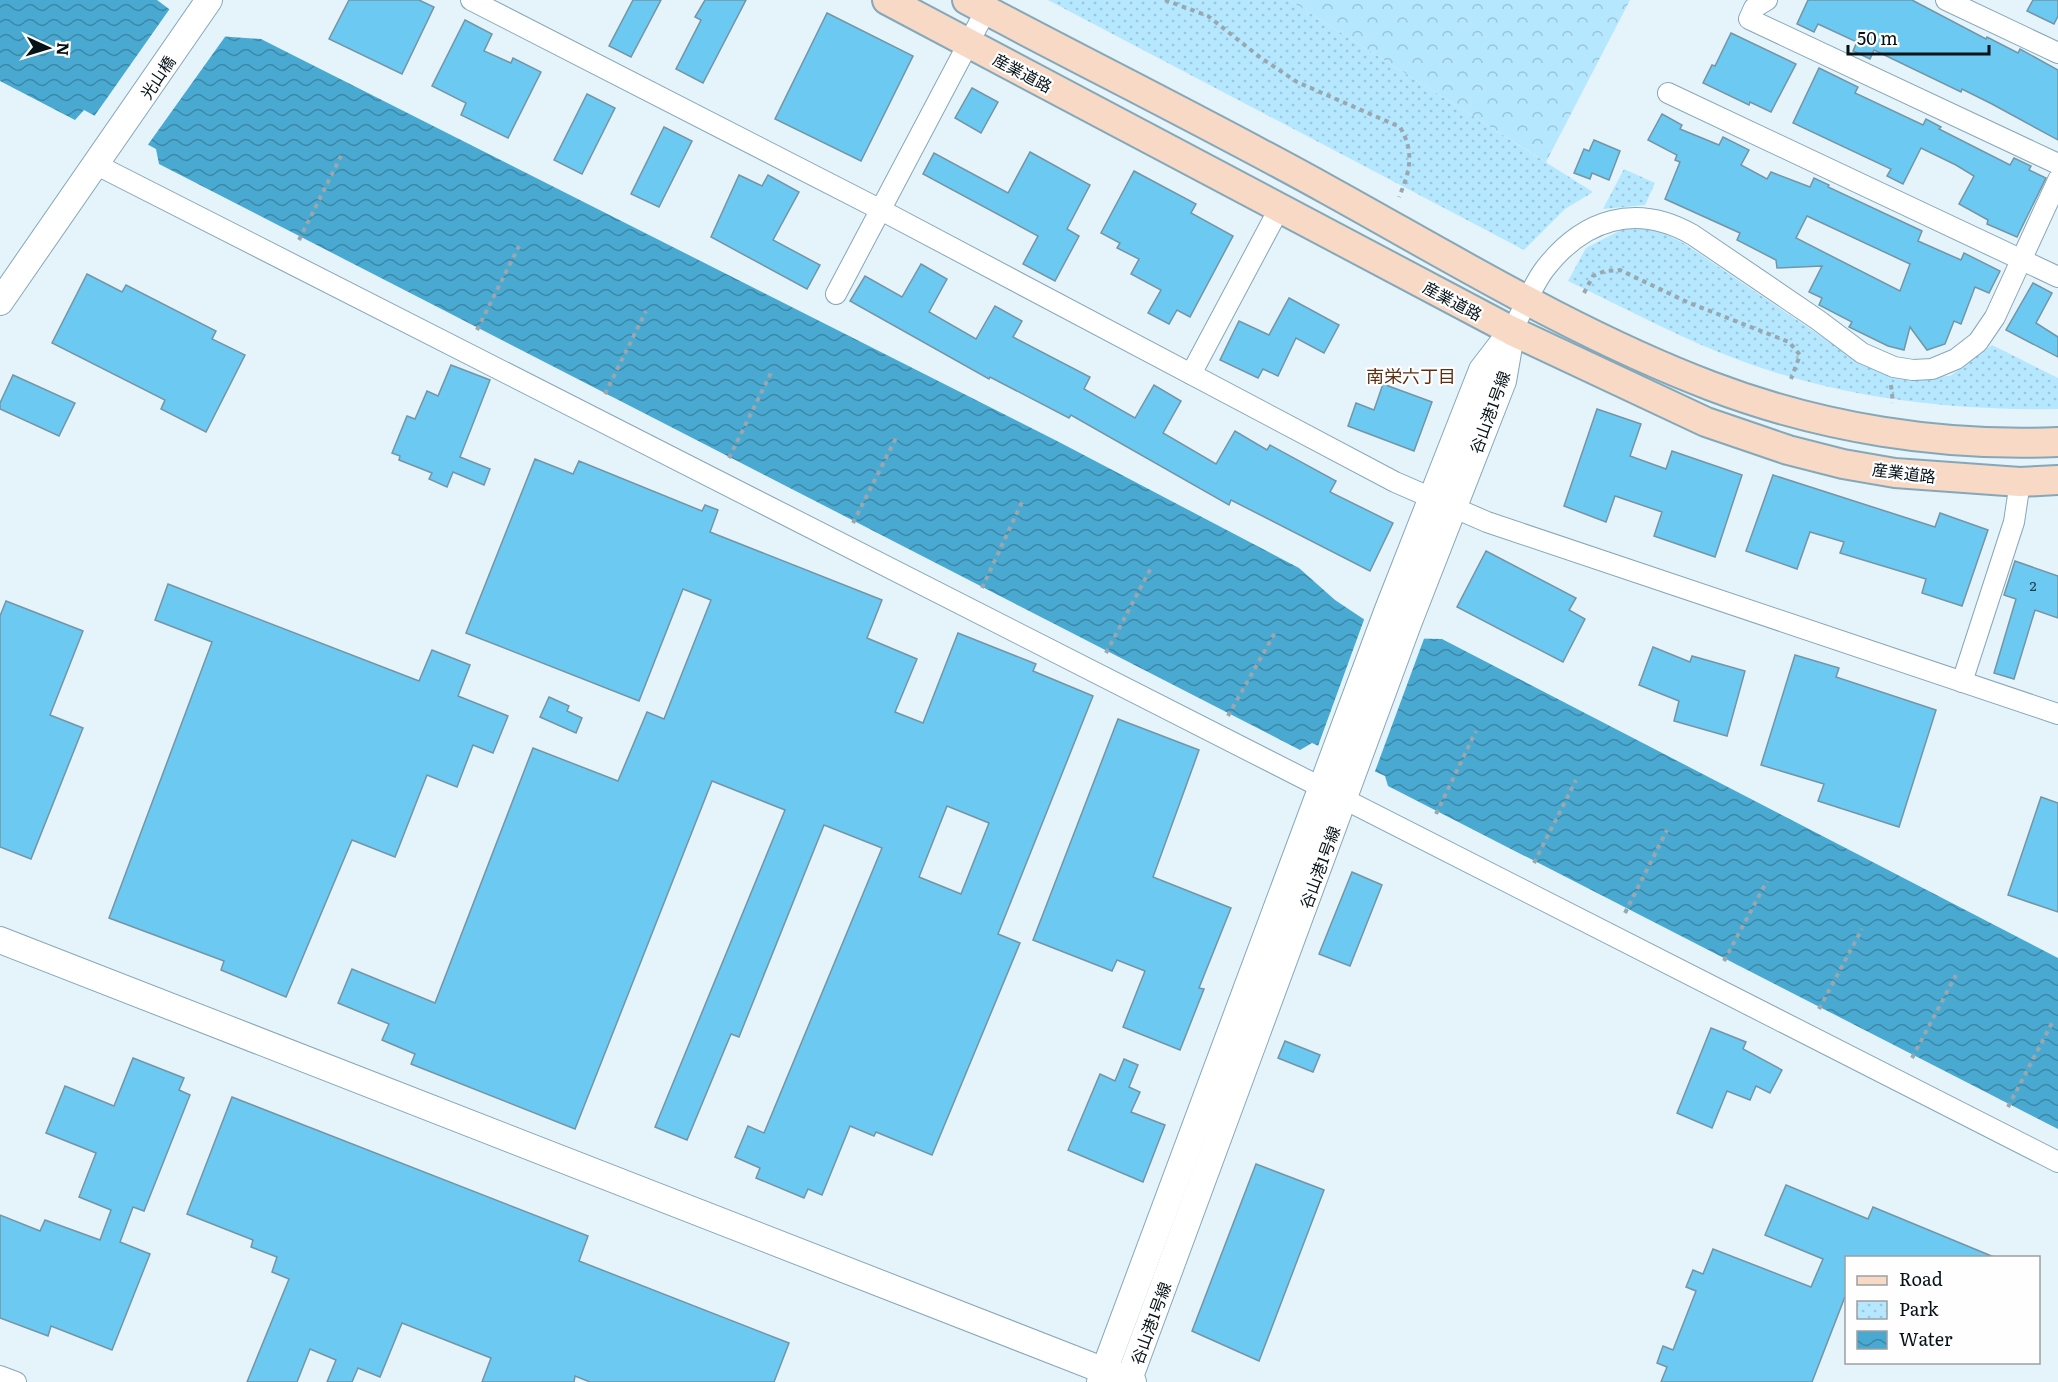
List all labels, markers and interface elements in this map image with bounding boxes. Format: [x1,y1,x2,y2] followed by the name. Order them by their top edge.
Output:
[18,18,78,78] north arrow
[1848,18,1989,56] scale bar
[1857,24,1898,51] text: 50 m
[52,42,76,57] text: N
[989,46,1057,98] street label: 産業道路
[134,50,180,104] street label: 光山橋
[1419,274,1487,326] street label: 産業道路
[1366,362,1456,389] district label: 南栄六丁目
[1463,367,1515,457] street label: 谷山港1号線
[1871,456,1937,488] street label: 産業道路
[2029,575,2037,595] house number: 2
[1293,822,1345,912] street label: 谷山港1号線
[1845,1256,2040,1364] legend
[1899,1265,1943,1292] text: Road
[1124,1278,1176,1368] street label: 谷山港1号線
[1899,1295,1940,1322] text: Park
[1899,1325,1953,1352] text: Water

